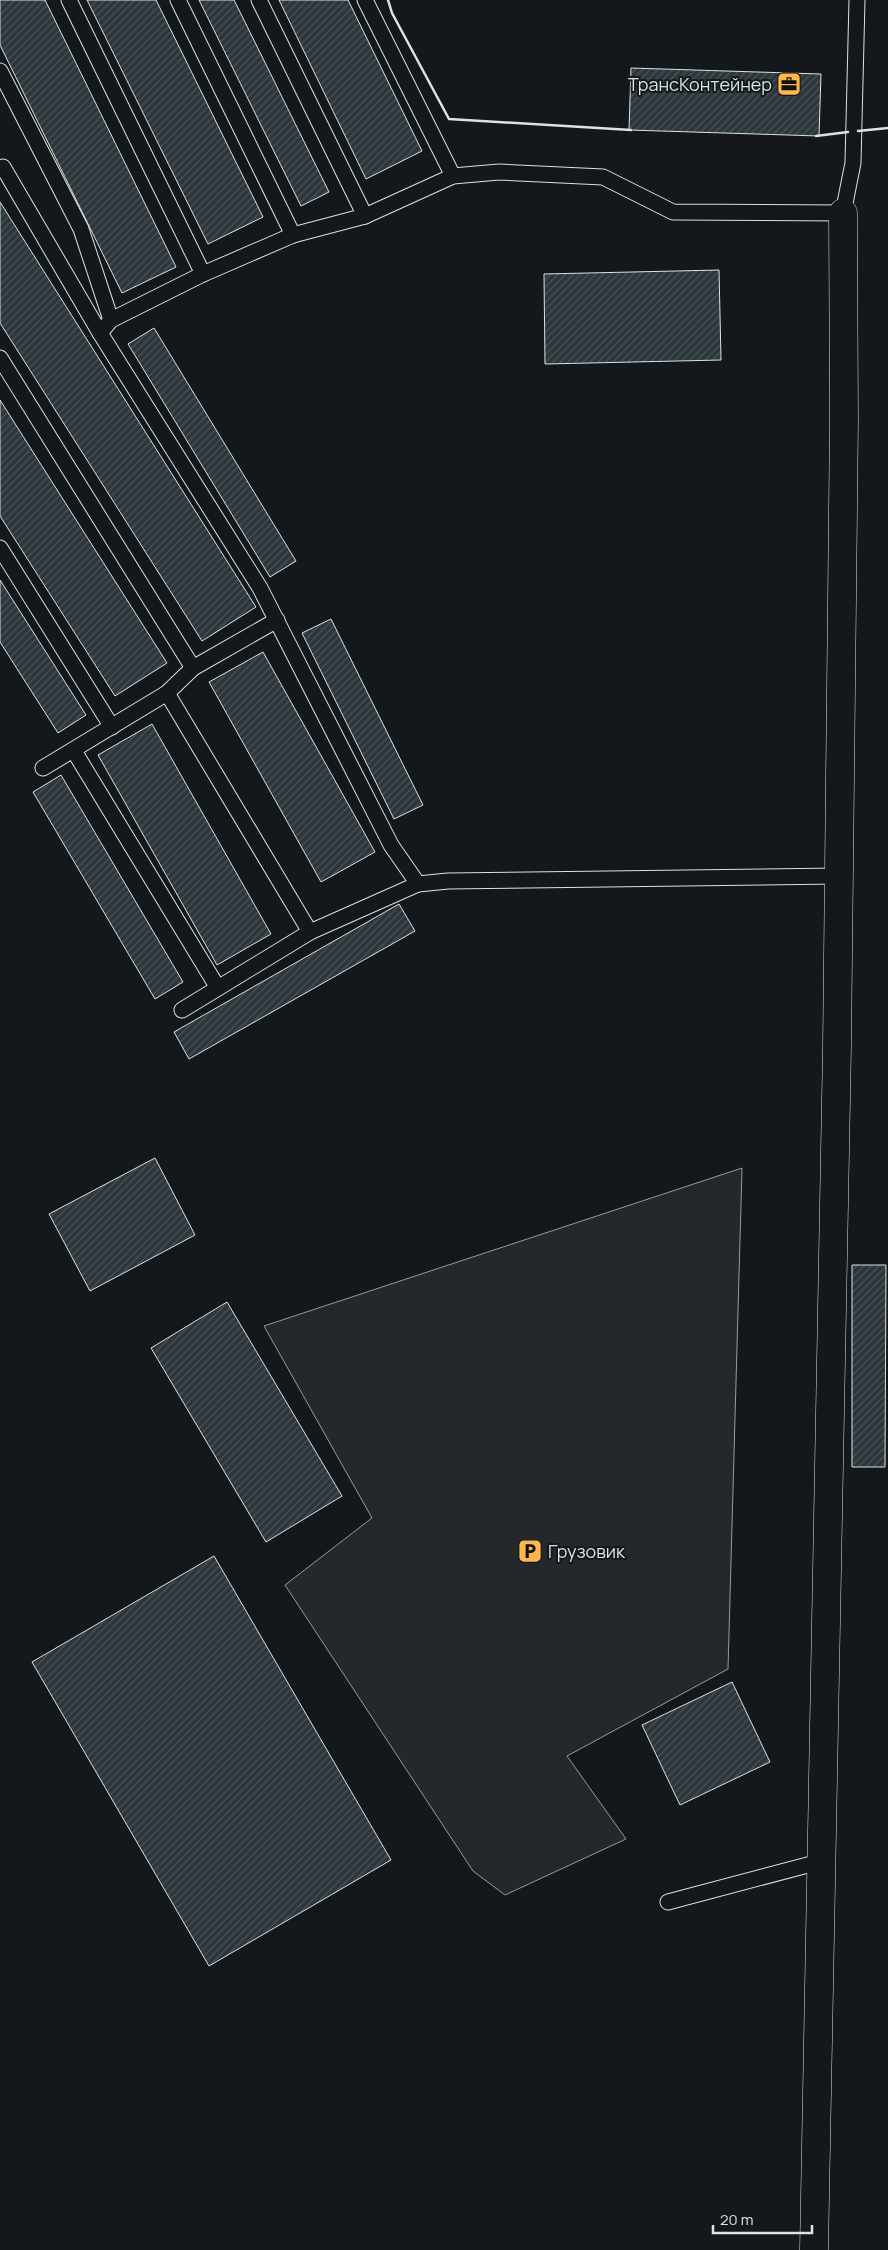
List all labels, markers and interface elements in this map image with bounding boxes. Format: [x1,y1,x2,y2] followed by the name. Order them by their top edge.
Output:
[776,71,802,97] office icon: ТрансКонтейнер
[628,72,772,96] place label: ТрансКонтейнер
[517,1538,543,1564] parking icon: Грузовик
[548,1539,626,1563] place label: Грузовик
[713,2202,812,2234] scale bar
[720,2209,753,2230] text: 20 m

